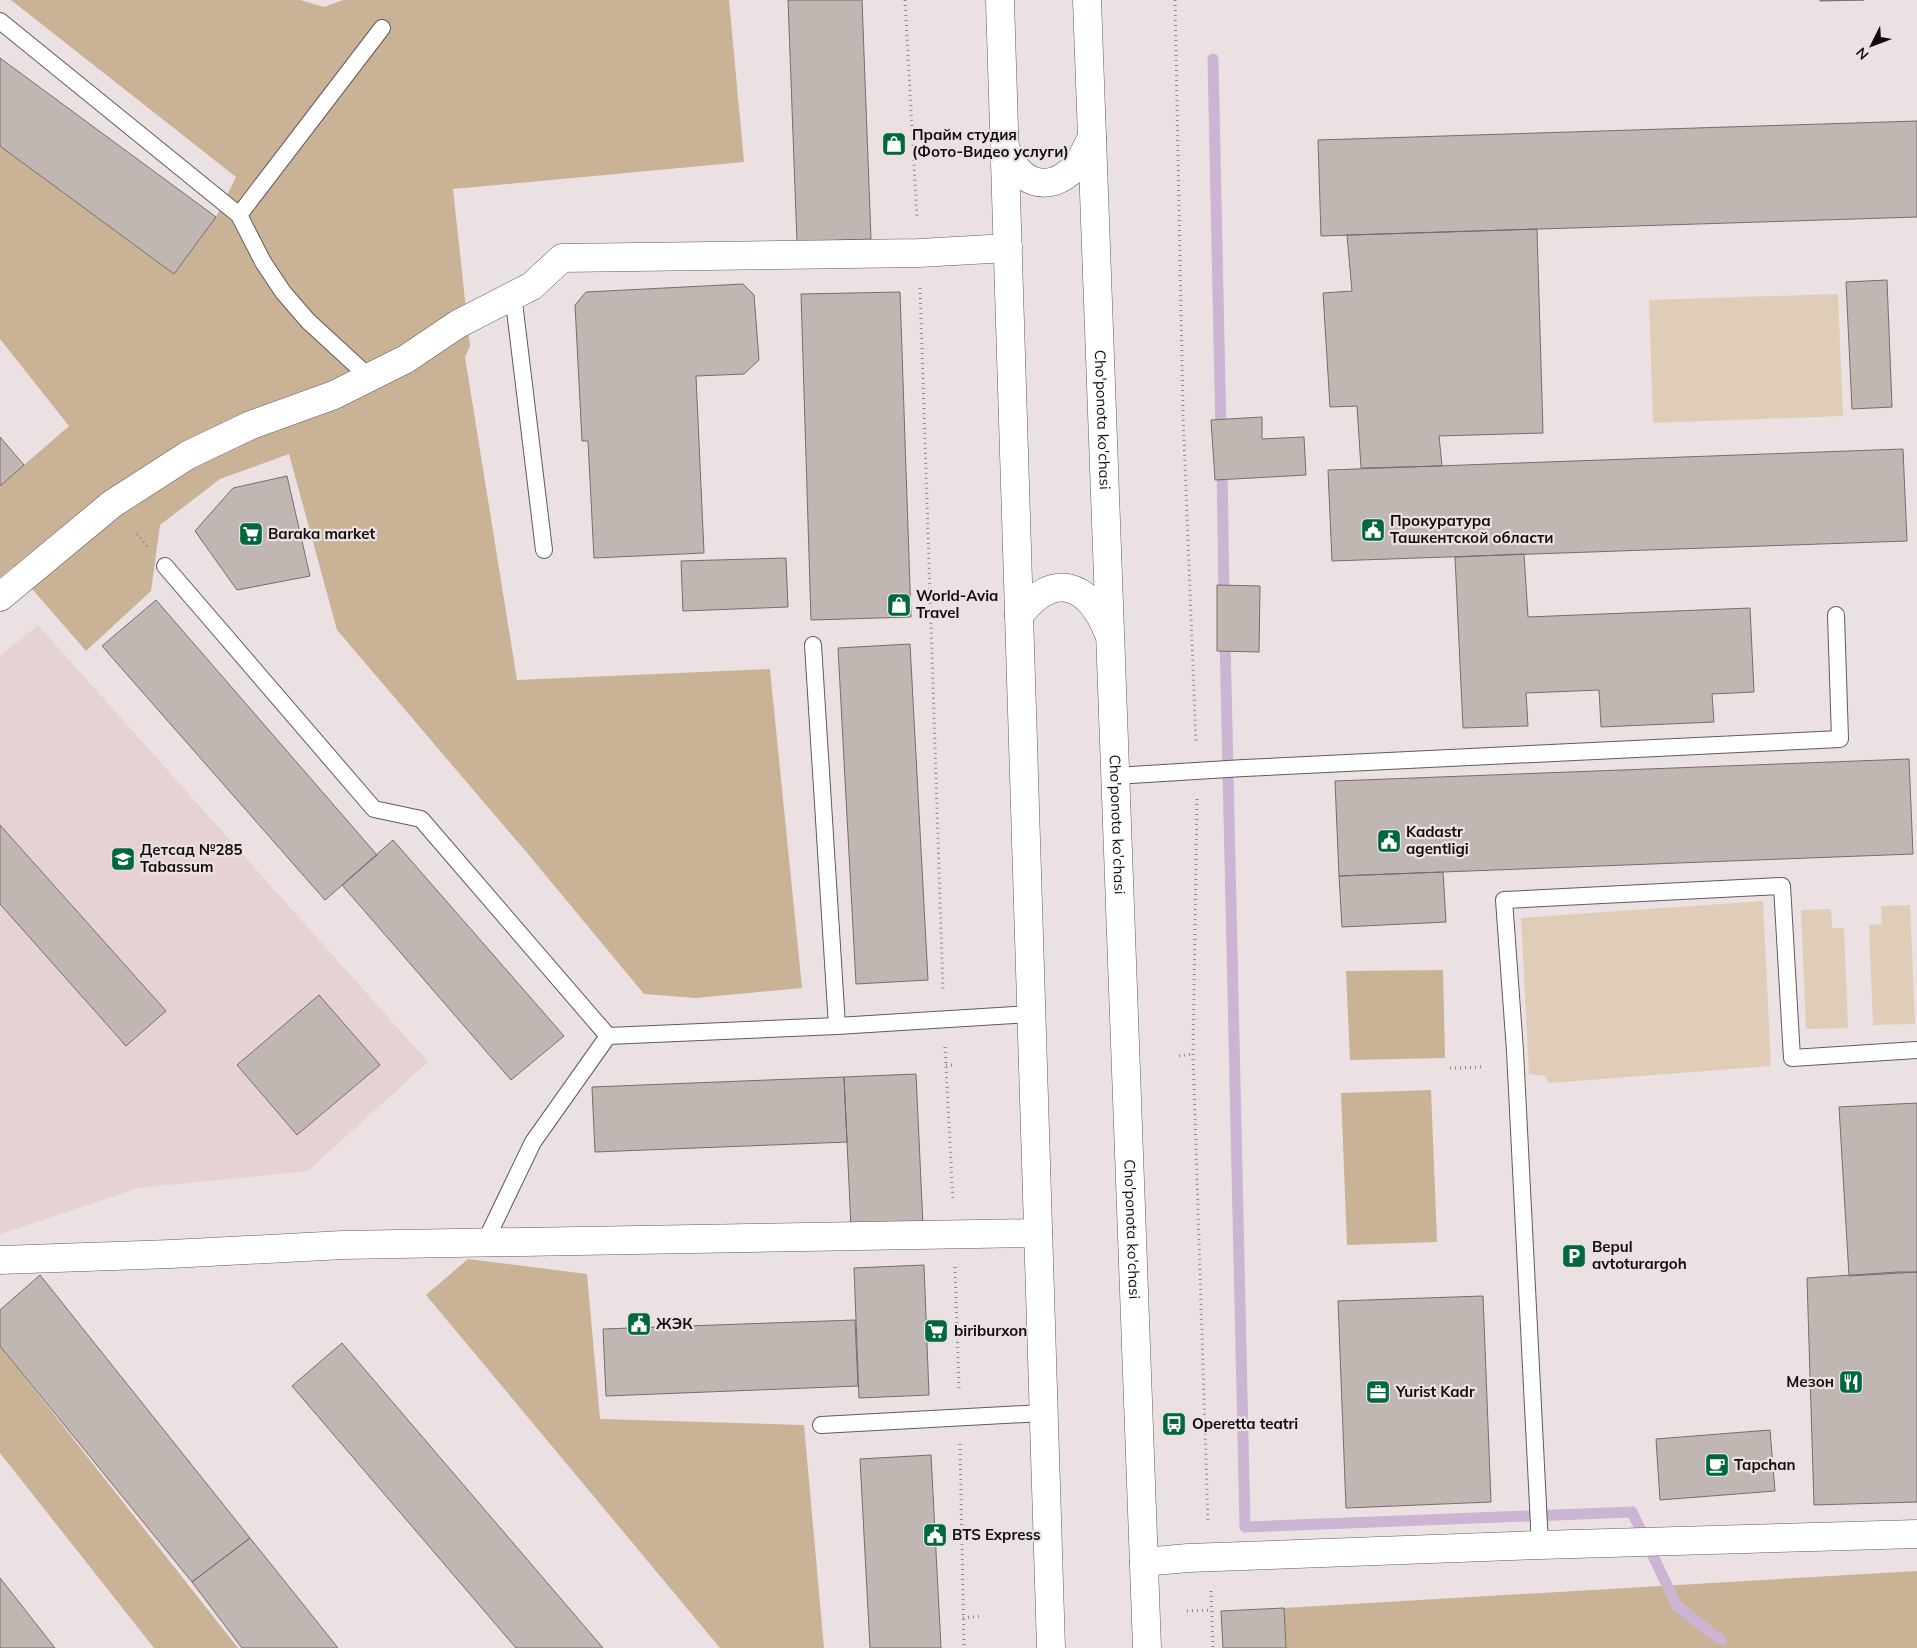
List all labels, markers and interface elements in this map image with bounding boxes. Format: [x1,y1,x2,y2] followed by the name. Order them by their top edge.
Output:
[1847,20,1897,70] north arrow
[1852,44,1873,64] text: N
[912,125,1069,161] place label: Прайм студия (Фото-Видео услуги)
[881,131,907,157] shop icon: Прайм студия (Фото-Видео услуги)
[1091,350,1115,490] street label: Cho'ponota ko'chasi
[1390,511,1553,547] place label: Прокуратура Ташкентской области
[1360,517,1386,543] public building icon: Прокуратура Ташкентской области
[238,521,264,547] supermarket icon: Baraka market
[268,524,375,543] place label: Baraka market
[916,586,998,622] place label: World-Avia Travel
[886,592,912,618] shop icon: World-Avia Travel
[1105,754,1130,895] street label: Cho'ponota ko'chasi
[1406,822,1469,858] place label: Kadastr agentligi
[1376,828,1402,854] public building icon: Kadastr agentligi
[140,840,243,876] place label: Детсад №285 Tabassum
[110,846,136,872] school or university icon: Детсад №285 Tabassum
[1120,1159,1144,1299] street label: Cho'ponota ko'chasi
[1592,1237,1687,1273] place label: Bepul avtoturargoh
[1561,1243,1587,1269] parking icon: Bepul avtoturargoh
[626,1311,652,1337] public building icon: ЖЭК
[656,1314,693,1333] place label: ЖЭК
[923,1318,949,1344] supermarket icon: biriburxon
[954,1321,1027,1340] place label: biriburxon
[1838,1369,1864,1395] restaurant icon: Мезон
[1786,1372,1834,1391] place label: Мезон
[1365,1379,1391,1405] office icon: Yurist Kadr
[1395,1382,1475,1401] place label: Yurist Kadr
[1161,1411,1187,1437] bus stop icon: Operetta teatri
[1192,1414,1298,1433] place label: Operetta teatri
[1704,1452,1730,1478] cafe icon: Tapchan
[1734,1455,1796,1474] place label: Tapchan
[922,1522,948,1548] public building icon: BTS Express
[952,1525,1040,1544] place label: BTS Express

